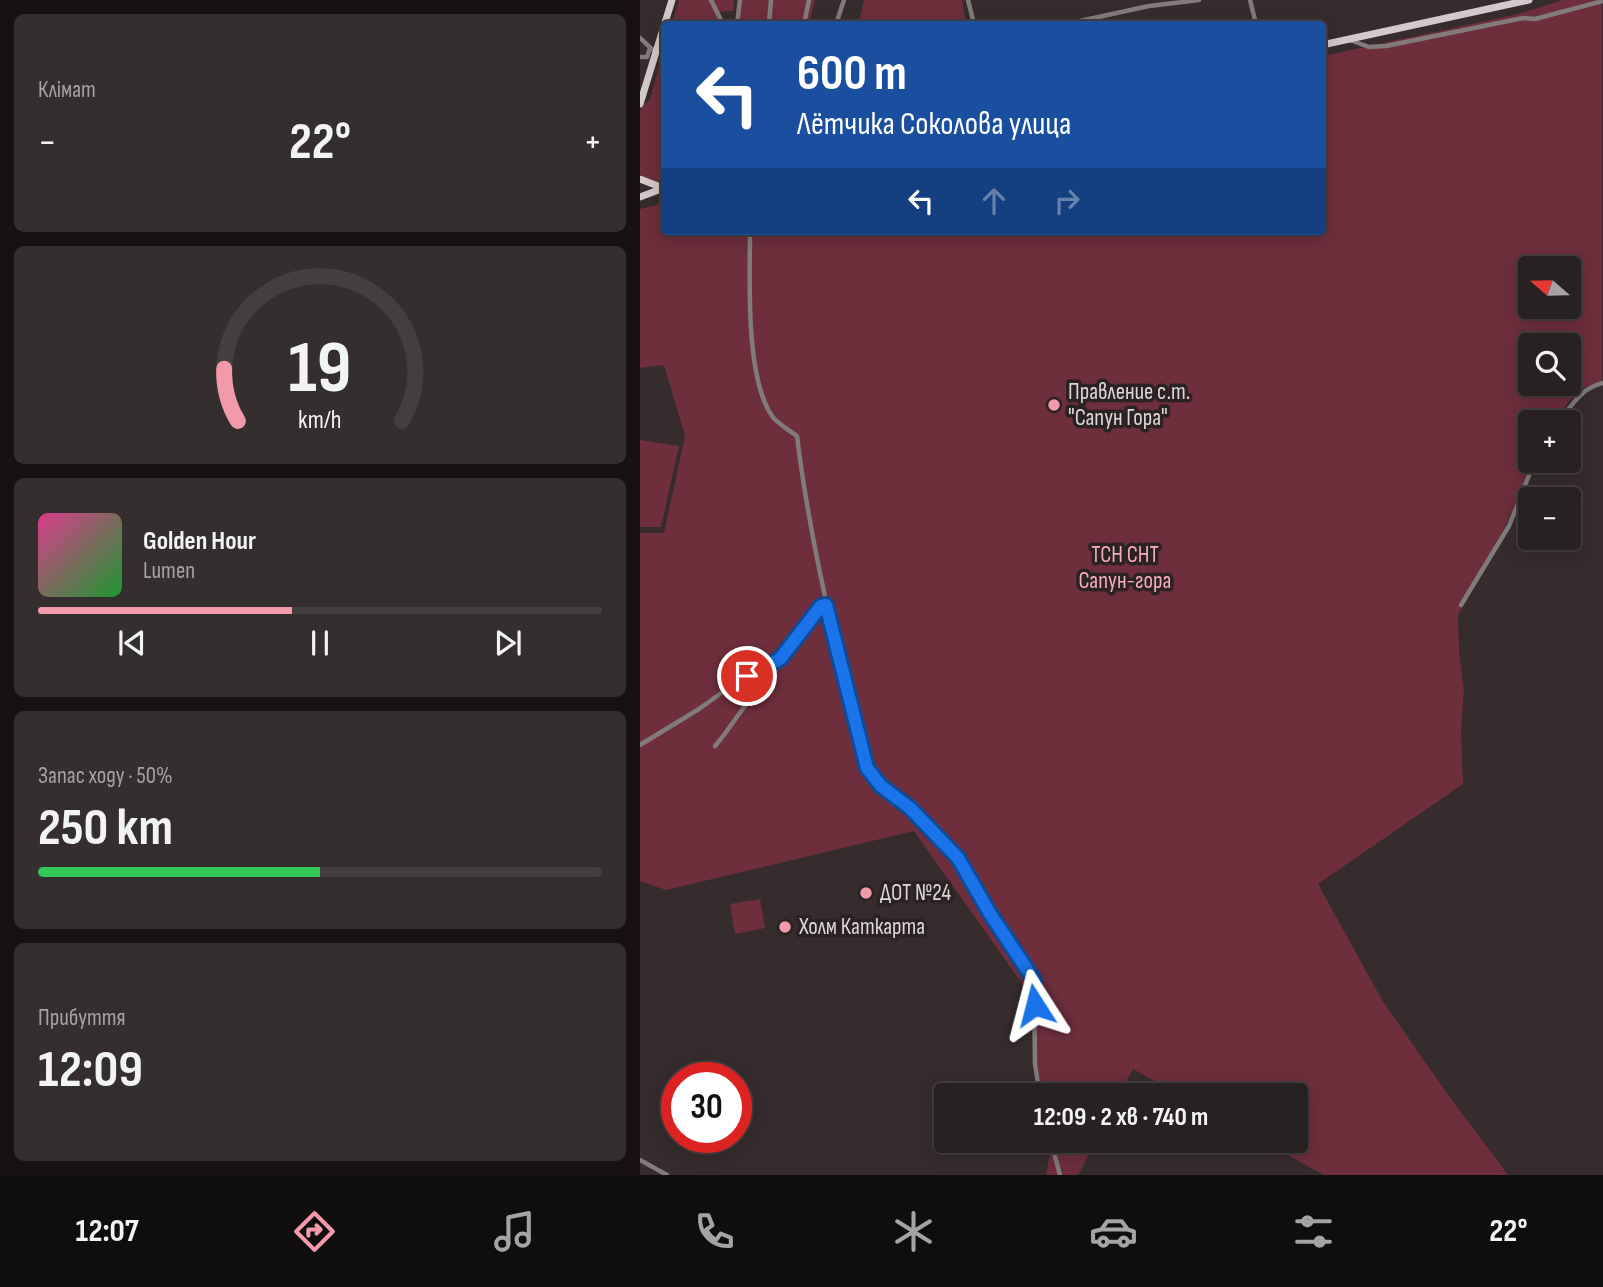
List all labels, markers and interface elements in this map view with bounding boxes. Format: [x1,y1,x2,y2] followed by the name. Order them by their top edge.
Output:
[797,45,907,104] text: 600 m
[682,49,773,140] icon: left
[38,76,96,104] text: Клімат
[797,105,1071,144] text: Лётчика Соколова улица
[289,111,351,174] text: 22°
[38,120,57,165] text: −
[583,120,602,165] text: +
[902,182,940,220] icon: left
[975,182,1013,220] icon: ahead
[1048,182,1086,220] icon: right
[1518,256,1582,318] north arrow
[1518,256,1581,550] map controls
[288,326,352,414] text: 19
[1518,333,1581,396] button: search
[1068,378,1190,432] place label: Правление с.т. "Сапун Гора"
[1046,397,1062,413] marker: Правление с.т. "Сапун Гора"
[298,405,342,436] text: km/h
[1518,410,1581,473] button: +
[1518,487,1581,550] button: −
[143,526,256,557] text: Golden Hour
[1079,541,1171,595] park label: ТСН СНТ Сапун-гора
[143,557,195,585] text: Lumen
[113,624,151,662] icon: previous
[301,624,339,662] icon: pause
[489,624,527,662] icon: next
[717,646,777,706] pin
[728,657,766,695] icon: arrive
[38,762,173,790] text: Запас ходу · 50%
[38,797,173,860] text: 250 km
[880,879,952,907] place label: ДОТ №24
[858,885,874,901] marker: ДОТ №24
[798,913,925,941] place label: Холм Каткарта
[777,919,793,935] marker: Холм Каткарта
[998,968,1072,1042] position arrow
[38,1004,126,1032] text: Прибуття
[38,1039,143,1102] text: 12:09
[661,1062,752,1153] speed limit sign: 30
[1034,1102,1208,1133] text: 12:09 · 2 хв · 740 m
[290,1207,339,1256] icon: directions
[490,1207,539,1256] icon: music
[690,1207,739,1256] icon: phone
[889,1207,938,1256] icon: climate
[1089,1207,1138,1256] icon: car
[1289,1207,1338,1256] icon: filters
[75,1212,139,1251] text: 12:07
[1489,1212,1527,1251] text: 22°

